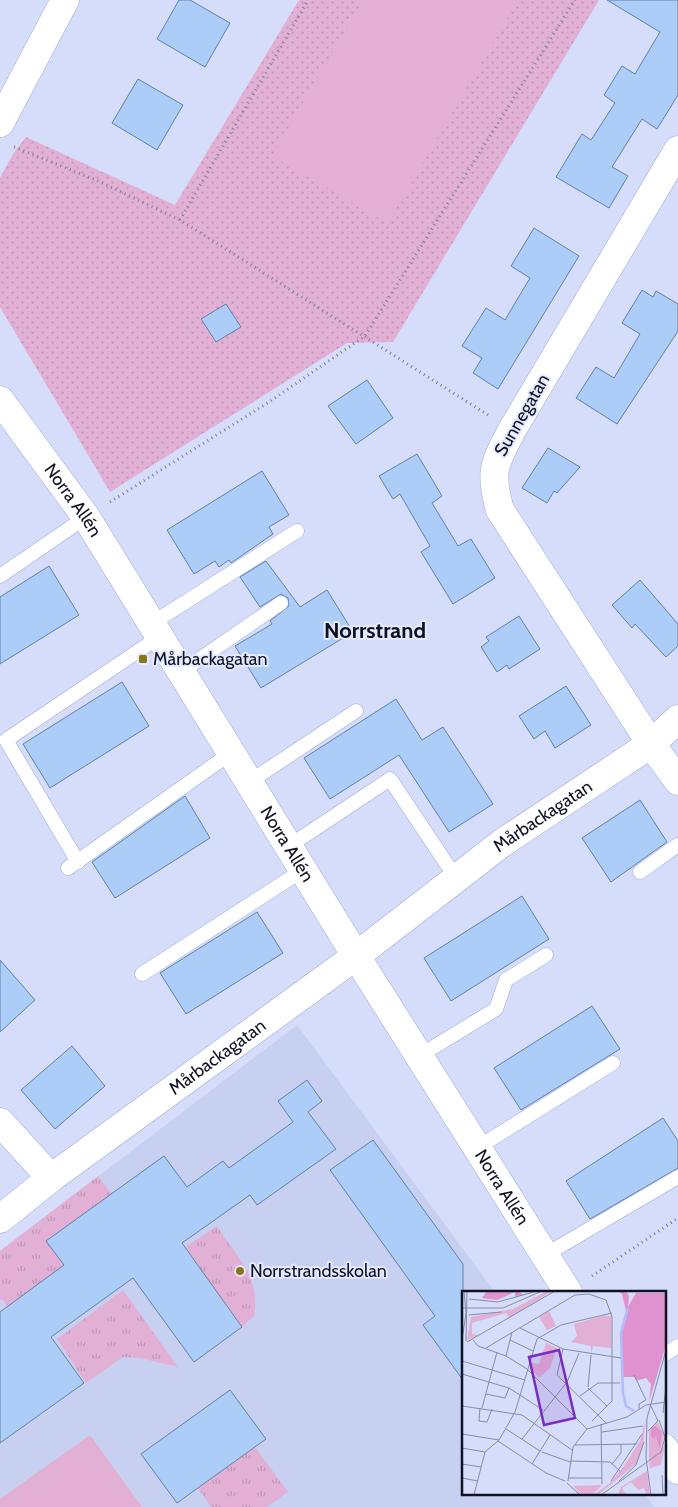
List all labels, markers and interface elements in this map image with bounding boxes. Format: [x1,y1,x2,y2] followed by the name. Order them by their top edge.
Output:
[490,370,554,460] street label: Sunnegatan
[39,459,107,541] street label: Norra Allén
[324,617,426,644] district label: Norrstrand
[153,648,267,670] place label: Mårbackagatan
[137,653,149,665] marker: Mårbackagatan
[488,775,596,857] street label: Mårbackagatan
[255,802,319,886] street label: Norra Allén
[164,1014,270,1100] street label: Mårbackagatan
[470,1145,534,1229] street label: Norra Allén
[250,1260,387,1282] place label: Norrstrandsskolan
[234,1265,246,1277] marker: Norrstrandsskolan
[462,1291,666,1494] inset map

